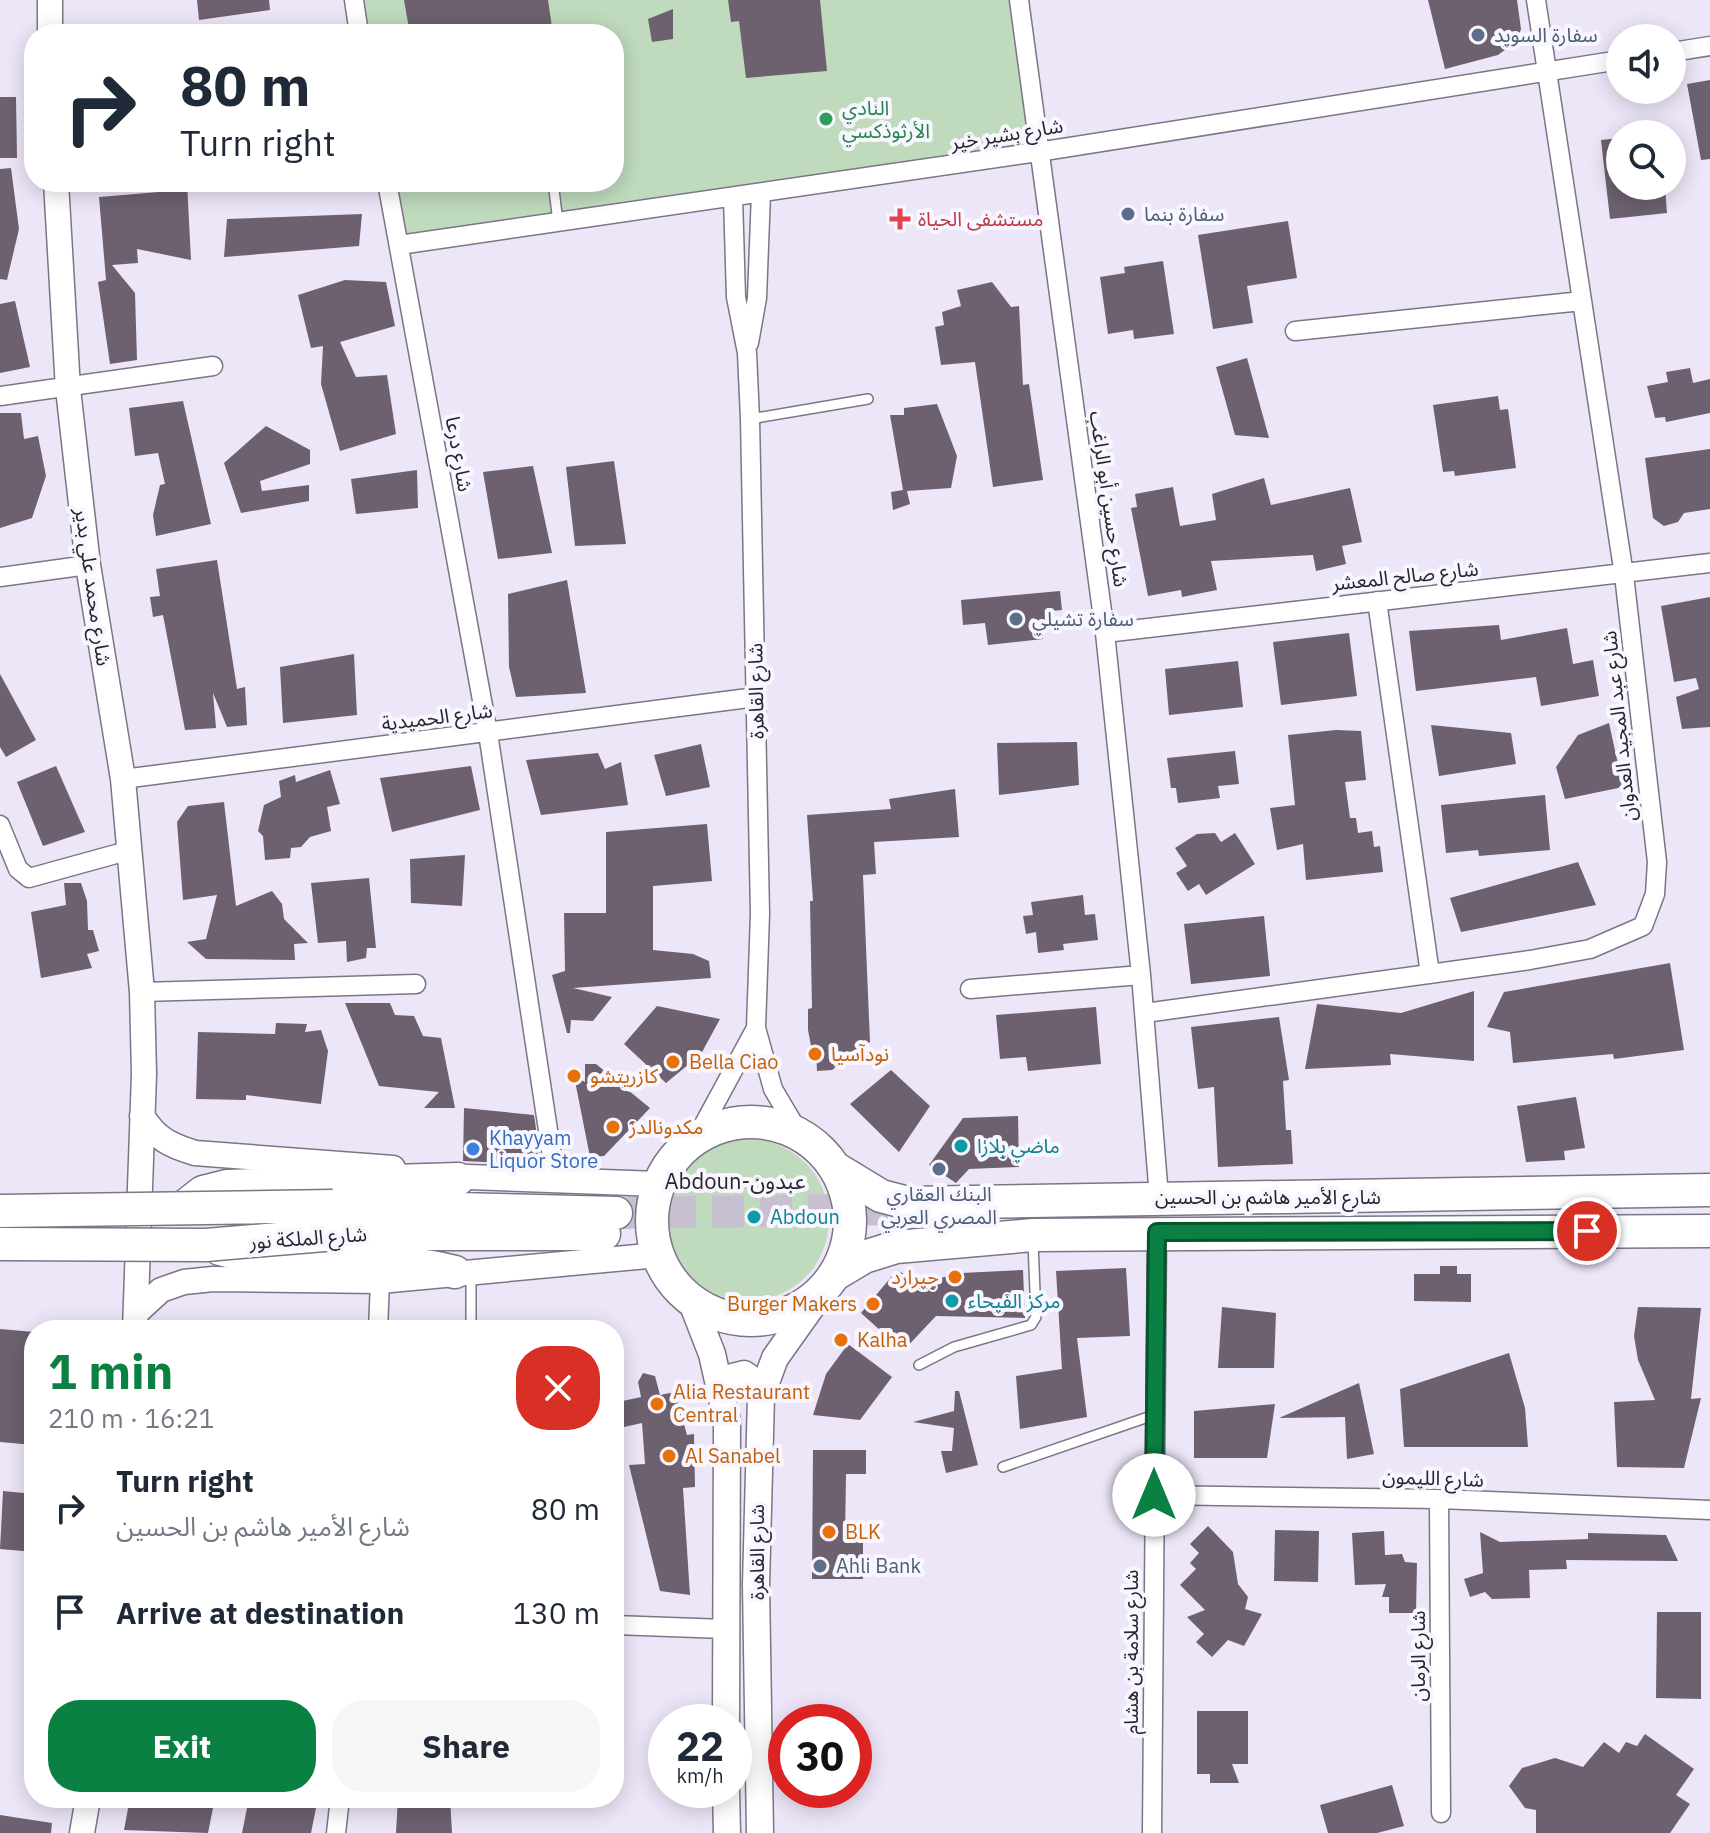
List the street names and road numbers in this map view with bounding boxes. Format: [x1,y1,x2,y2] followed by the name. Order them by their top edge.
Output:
[948,111,1065,158] street label: شارع بشير خير
[1082,409,1135,589] street label: شارع حسين أبو الراغب
[438,414,479,494] street label: شارع درعا
[66,505,118,668] street label: شارع محمد علي بدير
[1329,554,1480,599] street label: شارع صالح المعشر
[1595,629,1644,823] street label: شارع عبد المجيد العدوان
[741,643,772,739] street label: شارع القاهرة
[380,696,494,739] street label: شارع الحميدية
[1155,1183,1381,1212] street label: شارع الأمير هاشم بن الحسين
[247,1220,368,1257] street label: شارع الملكة نور
[1382,1462,1484,1495] street label: شارع الليمون
[743,1504,772,1600] street label: شارع القاهرة
[1117,1570,1146,1734] street label: شارع سلامة بن هشام
[1404,1611,1433,1701] street label: شارع الرمان

